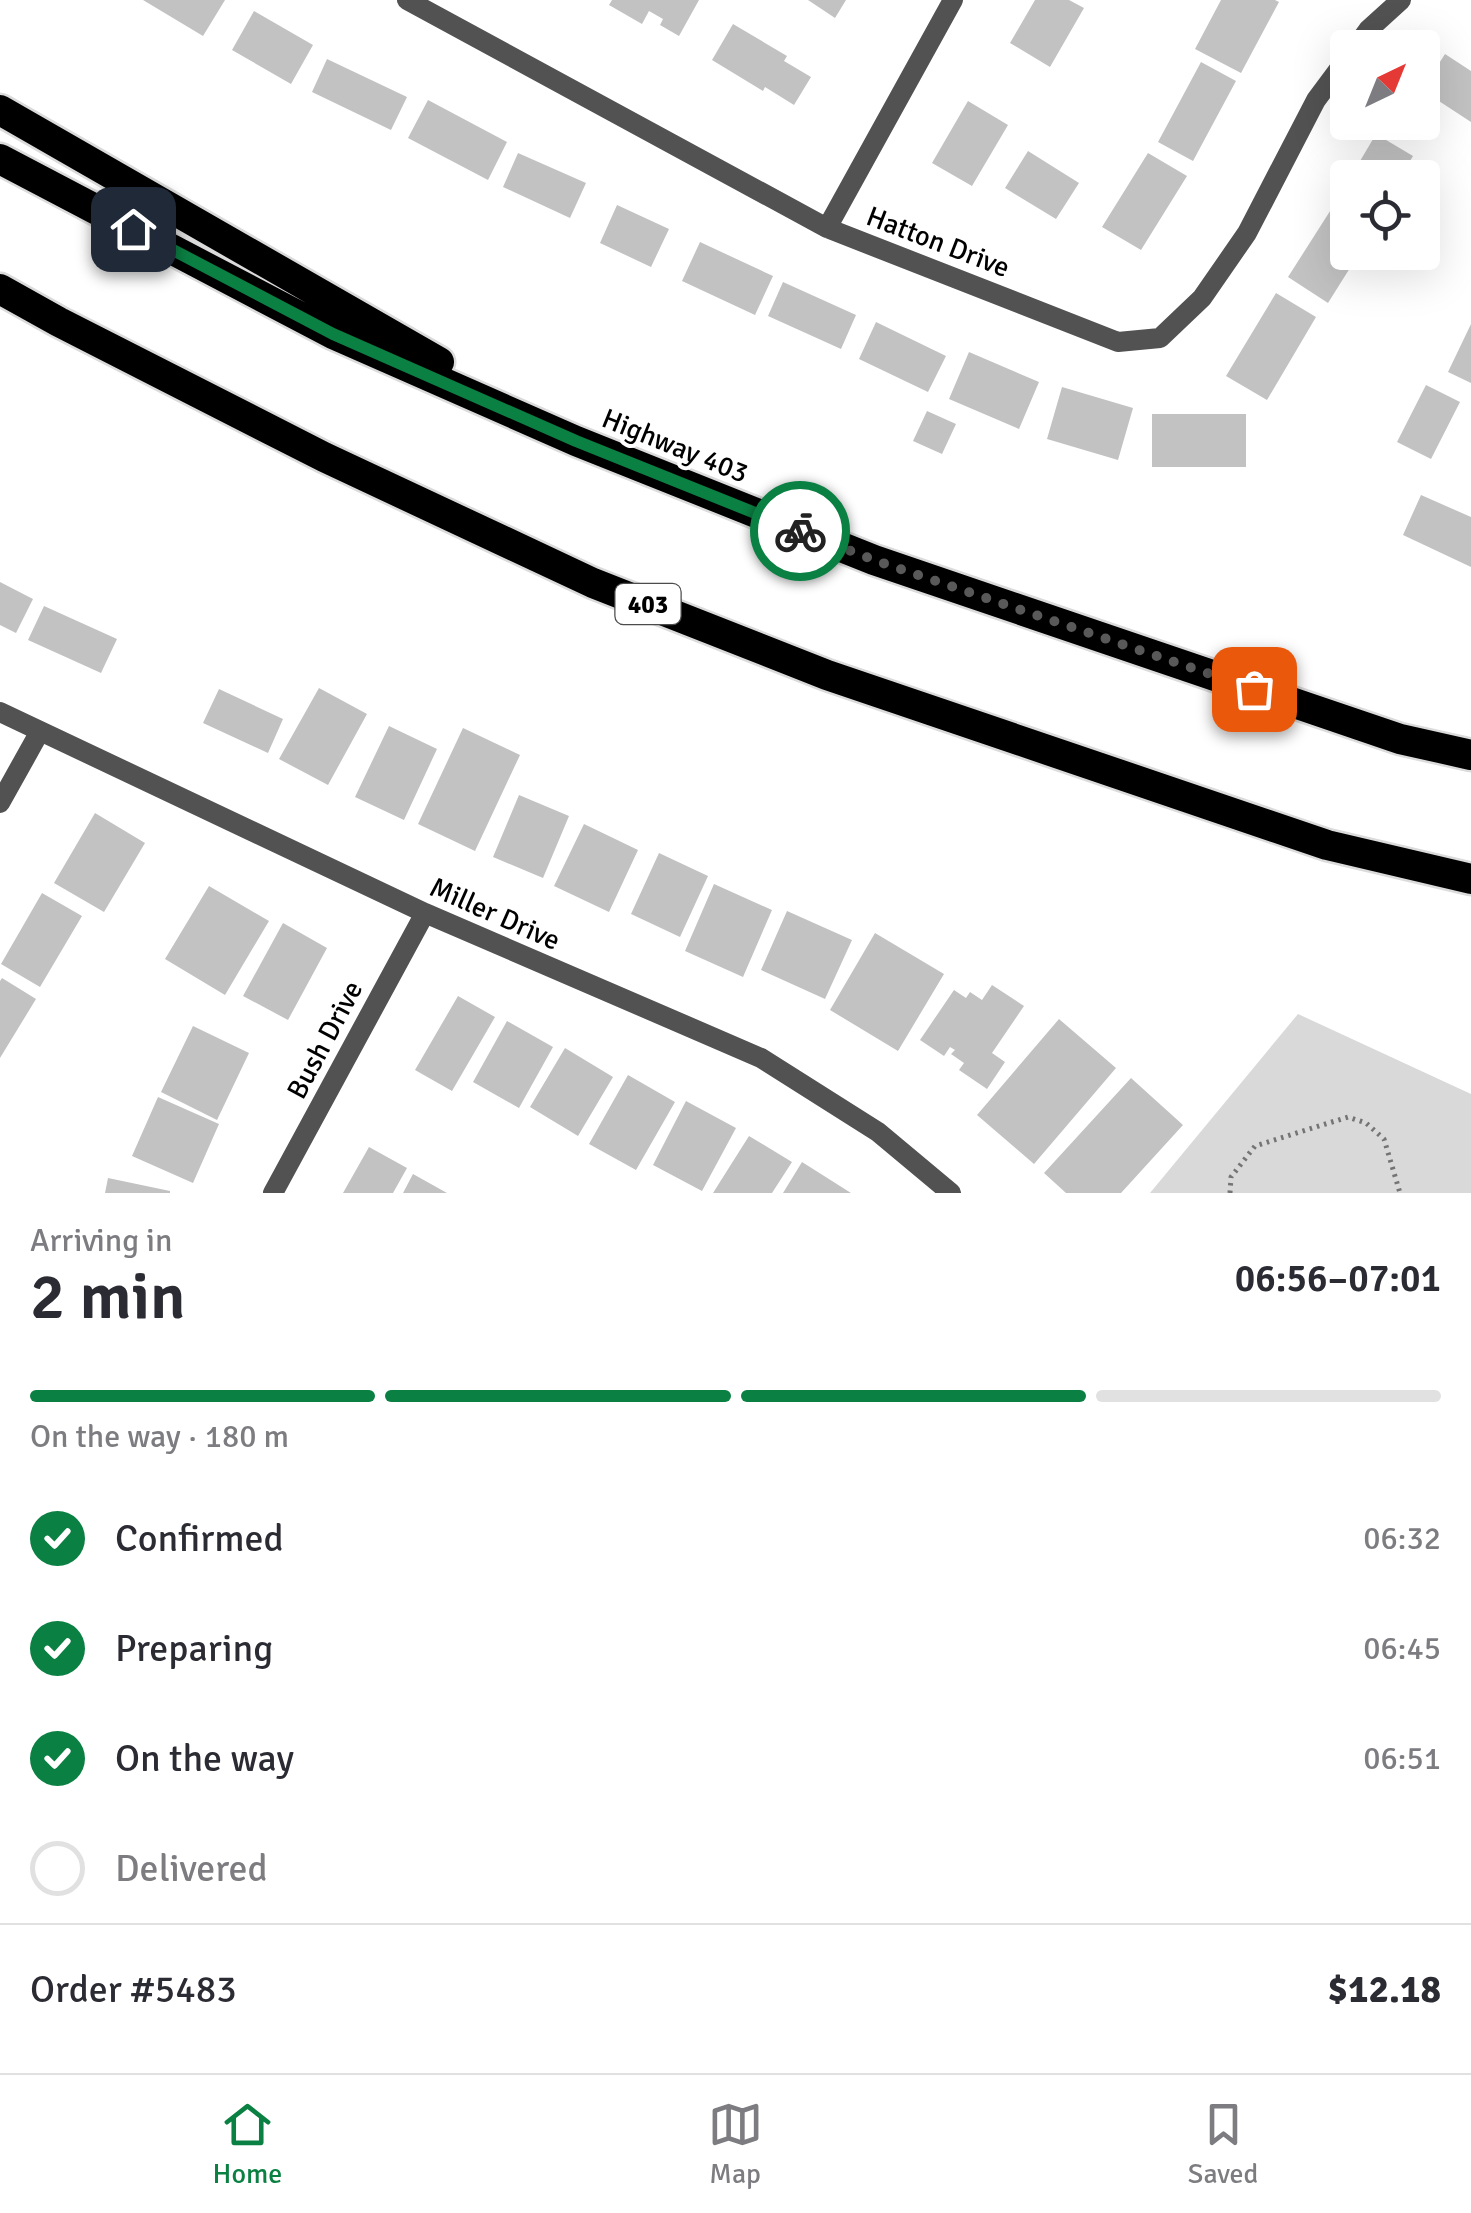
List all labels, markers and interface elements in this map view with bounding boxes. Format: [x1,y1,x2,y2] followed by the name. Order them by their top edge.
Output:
[1330,30,1440,140] north arrow
[1330,30,1440,270] map controls
[1330,160,1440,270] button: locate
[91,187,176,272] pin
[862,199,1014,285] street label: Hatton Drive
[106,202,161,257] icon: home
[597,401,753,491] street label: Highway 403
[750,481,850,581] courier
[773,504,828,559] icon: bike
[616,584,680,624] road number: 403
[1212,647,1297,732] pin
[1227,662,1282,717] icon: bag
[425,870,565,958] street label: Miller Drive
[280,975,370,1105] street label: Bush Drive
[30,1221,172,1260] text: Arriving in
[1235,1255,1441,1302] text: 06:56–07:01
[30,1257,186,1337] text: 2 min
[30,1417,289,1456] text: On the way · 180 m
[30,1511,85,1566] icon: check
[115,1515,284,1562] text: Confirmed
[1363,1519,1441,1558] text: 06:32
[30,1621,85,1676] icon: check
[115,1625,273,1672] text: Preparing
[1363,1629,1441,1668] text: 06:45
[30,1731,85,1786] icon: check
[115,1735,294,1782] text: On the way
[1363,1739,1441,1778] text: 06:51
[115,1845,268,1892] text: Delivered
[30,1966,237,2013] text: Order #5483
[1328,1966,1441,2013] text: $12.18
[213,2097,282,2191] tab: Home
[708,2097,763,2191] tab: Map
[1188,2097,1258,2191] tab: Saved

